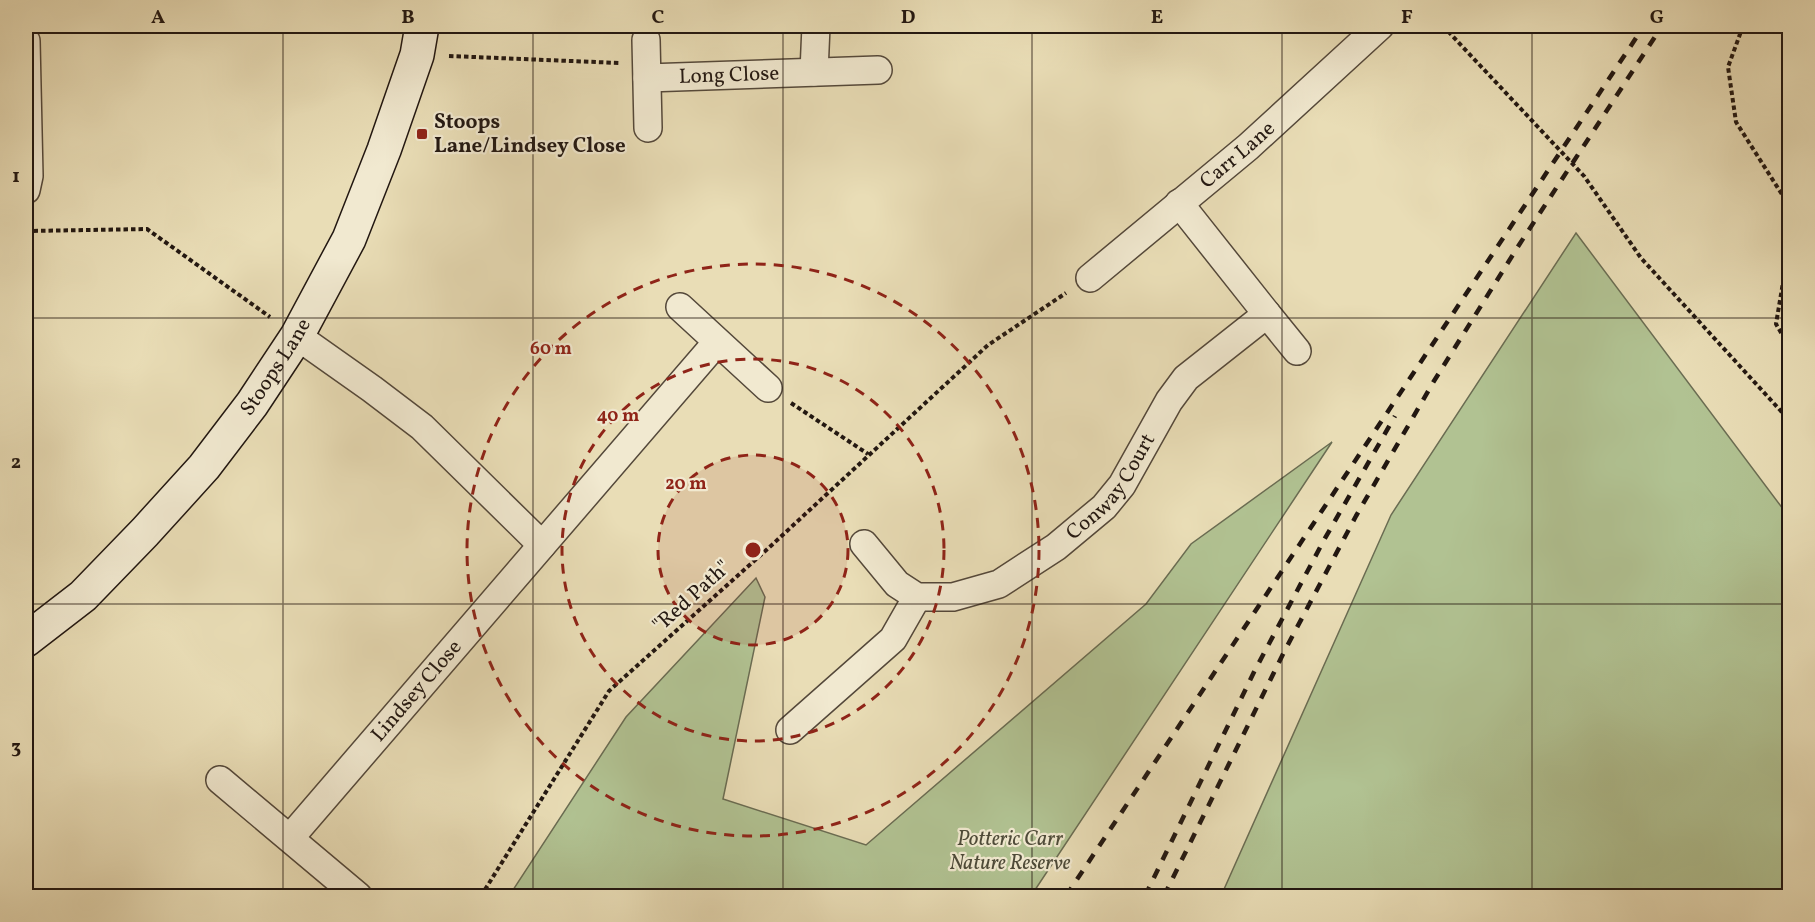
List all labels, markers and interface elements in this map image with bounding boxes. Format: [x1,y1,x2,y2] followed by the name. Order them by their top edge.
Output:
[151,4,165,32] text: A
[401,4,415,32] text: B
[652,4,665,32] text: C
[901,4,915,32] text: D
[1151,4,1163,32] text: E
[1401,4,1413,32] text: F
[1650,4,1664,32] text: G
[678,59,780,91] street label: Long Close
[434,108,626,161] place label: Stoops Lane/Lindsey Close
[1194,115,1282,196] street label: Carr Lane
[415,127,429,141] marker: Stoops Lane/Lindsey Close
[12,163,20,191] text: 1
[233,313,318,422] street label: Stoops Lane
[530,337,572,362] text: 60 m
[597,404,639,429] text: 40 m
[1060,428,1162,547] street label: Conway Court
[11,449,21,477] text: 2
[665,472,707,497] text: 20 m
[743,540,763,560] centre of rings
[647,554,737,640] street label: "Red Path"
[364,634,469,748] street label: Lindsey Close
[11,734,21,762] text: 3
[950,825,1071,878] park label: Potteric Carr Nature Reserve

